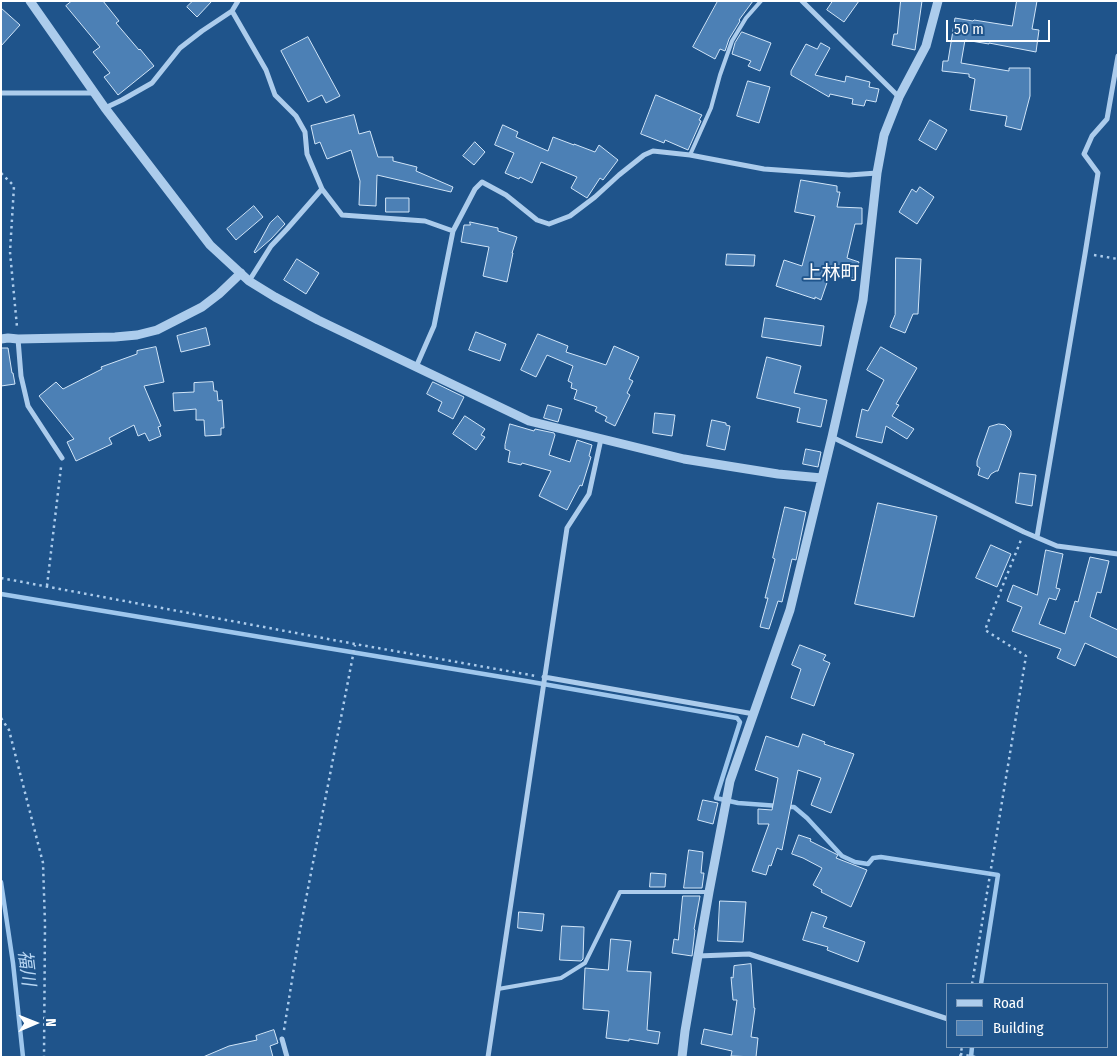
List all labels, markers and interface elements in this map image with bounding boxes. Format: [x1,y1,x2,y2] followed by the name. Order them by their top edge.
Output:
[949,10,1053,42] scale bar
[954,20,984,38] text: 50 m
[803,263,859,285] district label: 上林町
[13,949,39,987] water label: 福川
[946,983,1109,1048] legend
[993,994,1024,1012] text: Road
[10,998,60,1048] north arrow
[42,1018,59,1027] text: N
[993,1019,1044,1037] text: Building

